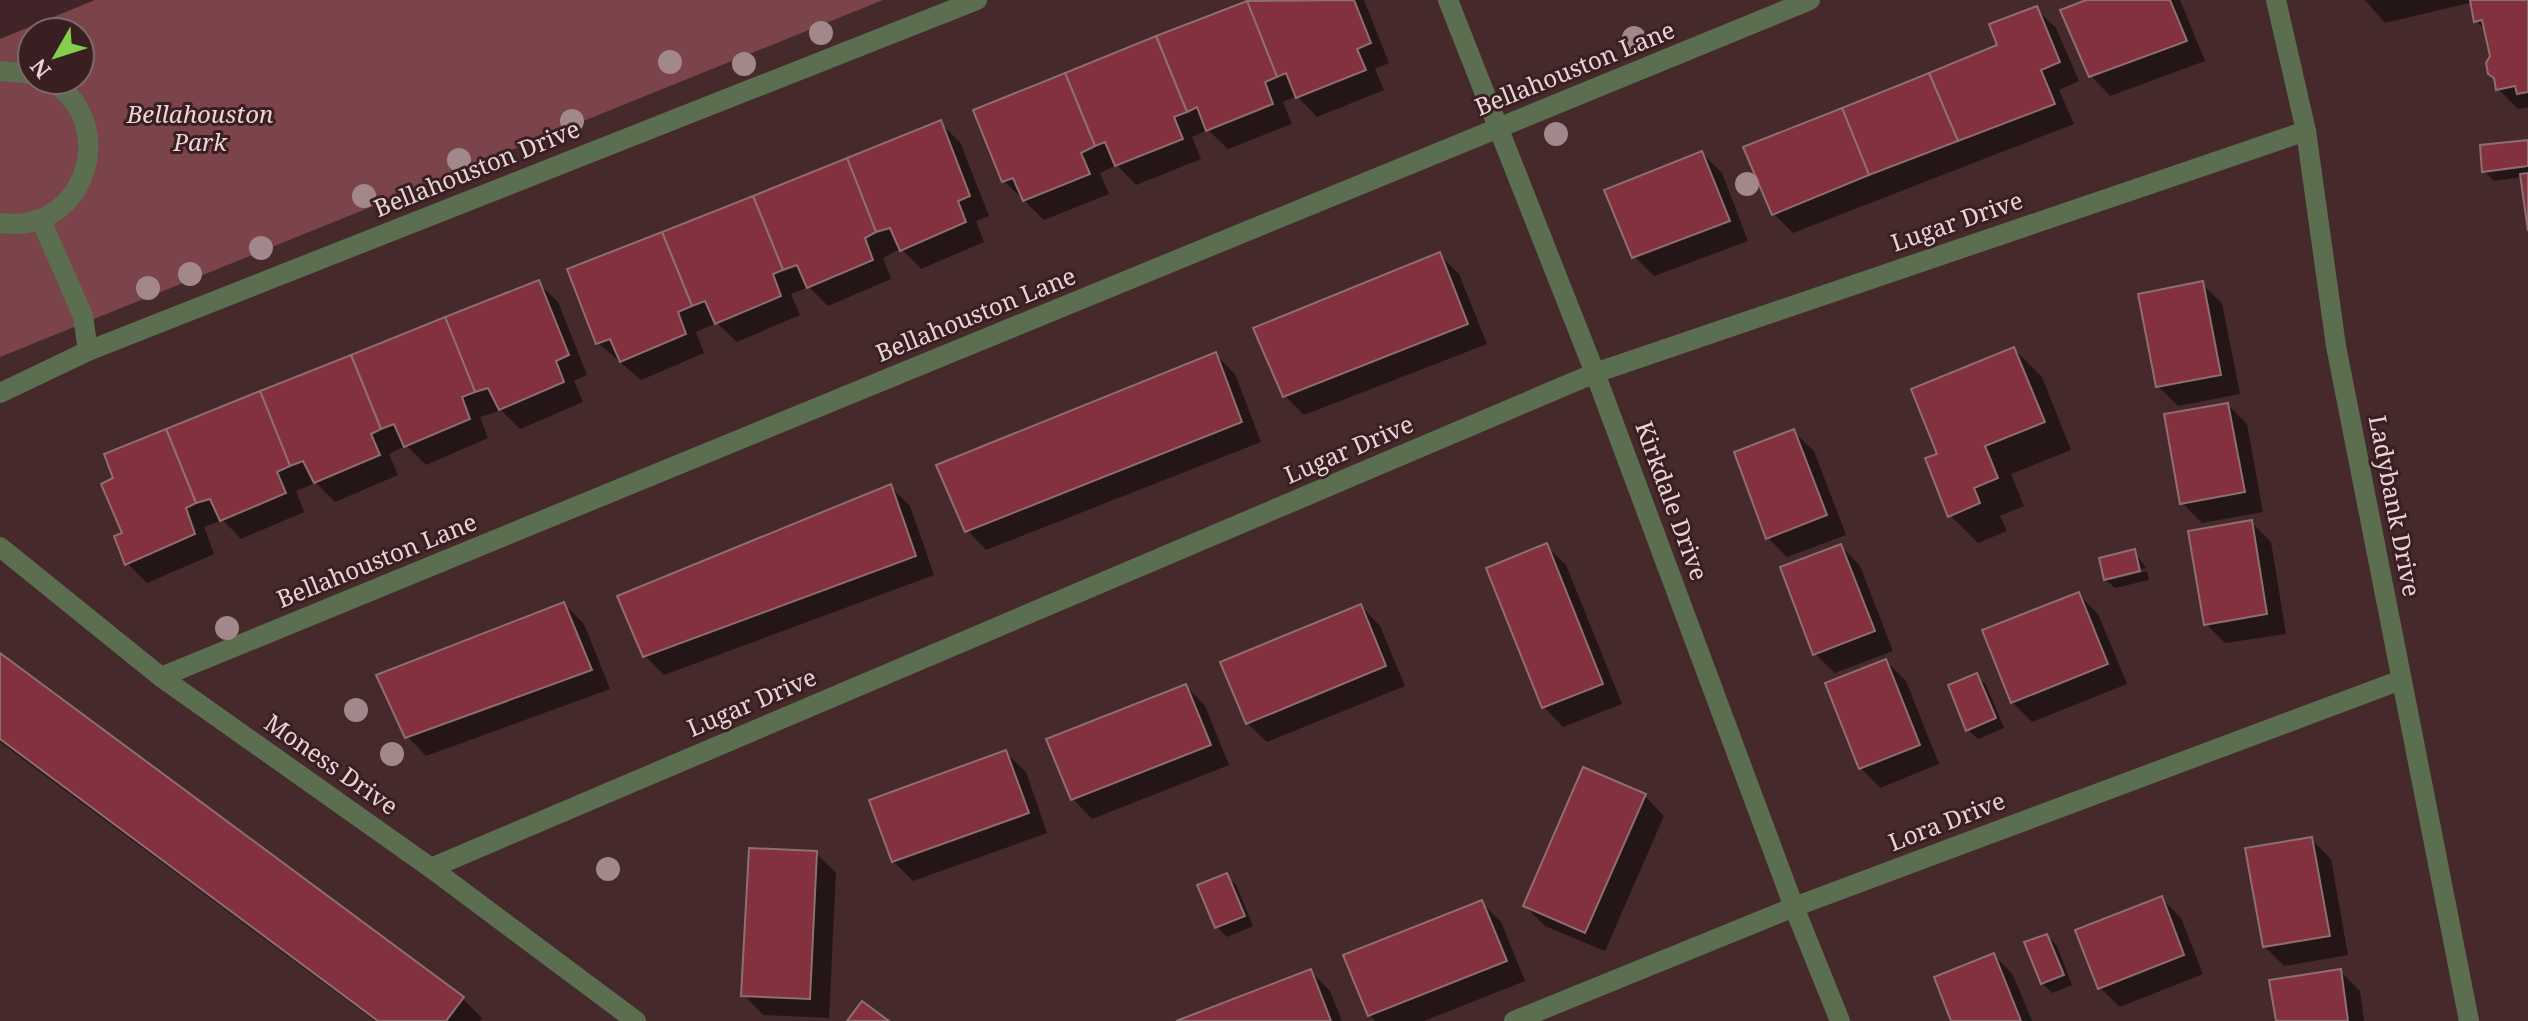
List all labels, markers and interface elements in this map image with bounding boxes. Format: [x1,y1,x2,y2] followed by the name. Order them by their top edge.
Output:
[1470,12,1679,123] street label: Bellahouston Lane
[16,16,96,96] north arrow
[23,53,57,85] text: N
[126,97,273,158] park label: Bellahouston Park
[369,111,584,224] street label: Bellahouston Drive
[1886,183,2027,259] street label: Lugar Drive
[871,258,1080,369] street label: Bellahouston Lane
[1279,407,1418,491] street label: Lugar Drive
[2362,412,2429,599] street label: Ladybank Drive
[1628,416,1717,585] street label: Kirkdale Drive
[272,504,481,615] street label: Bellahouston Lane
[682,660,821,744] street label: Lugar Drive
[259,706,405,822] street label: Moness Drive
[1883,783,2010,858] street label: Lora Drive

